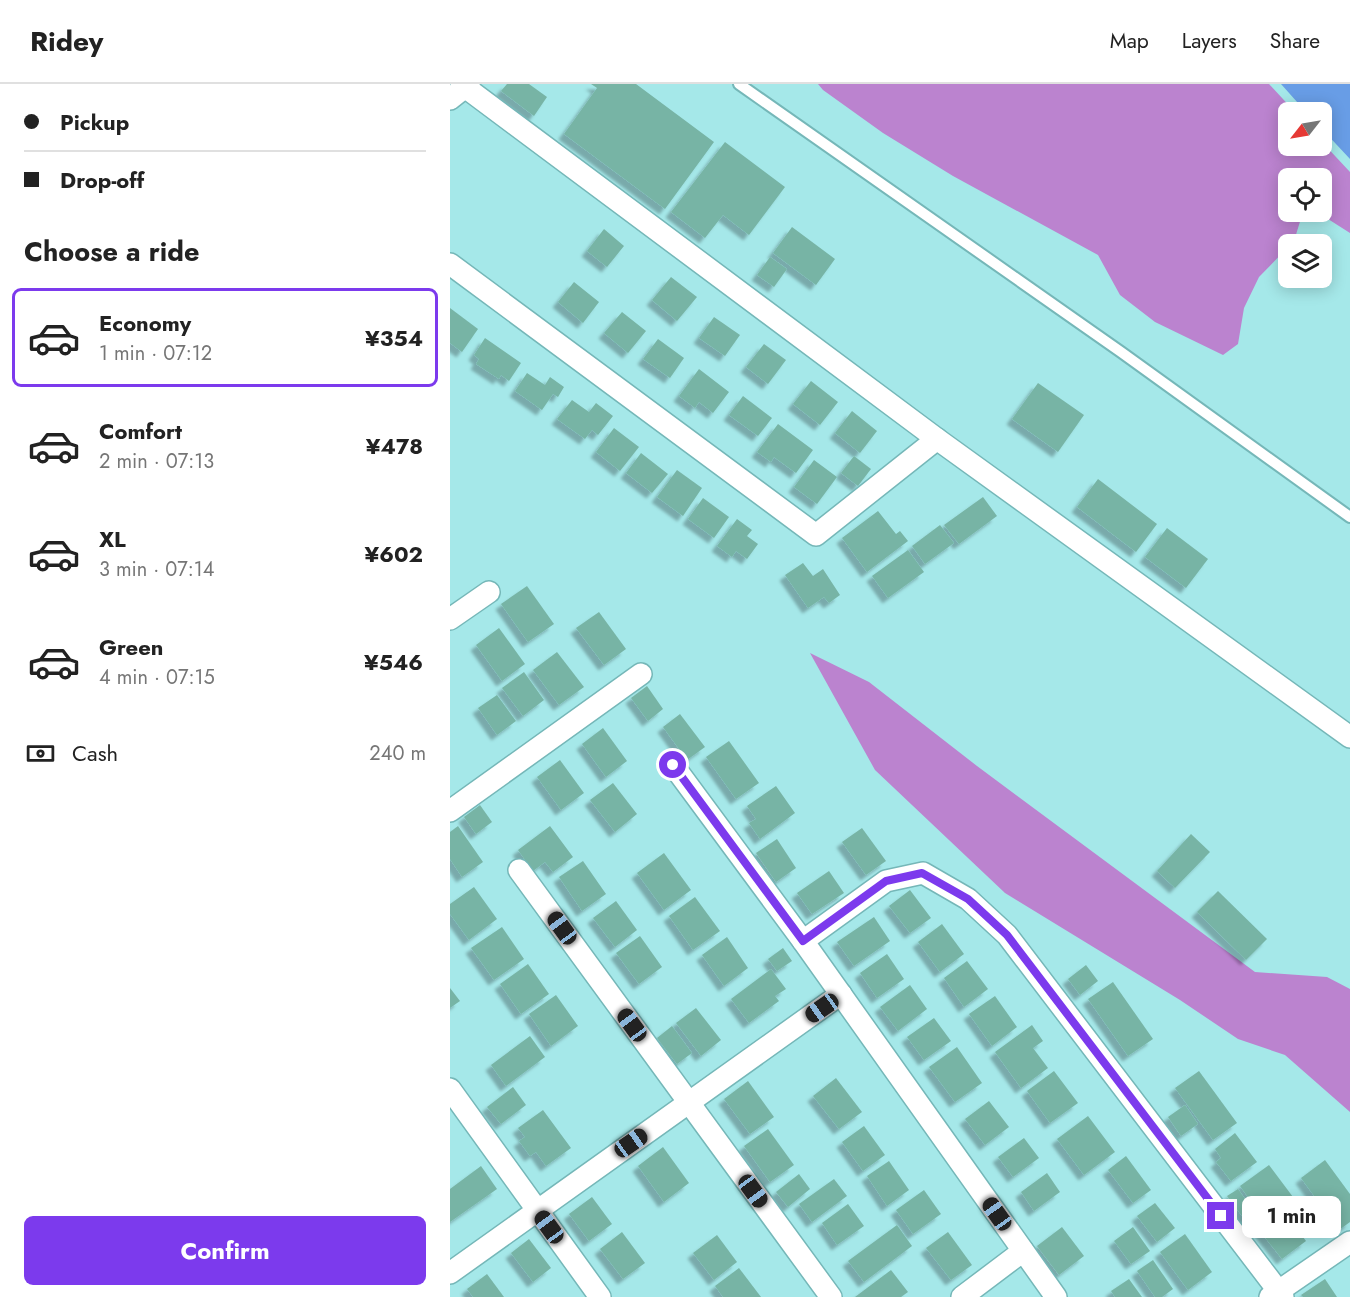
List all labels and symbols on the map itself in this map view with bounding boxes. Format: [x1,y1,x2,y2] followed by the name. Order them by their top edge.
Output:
[1278,102,1332,156] north arrow
[659,751,686,778] route start
[544,908,580,948] car
[802,990,842,1026] car
[614,1005,650,1045] car
[611,1125,651,1161] car
[735,1171,771,1211] car
[979,1194,1015,1234] car
[1242,1195,1341,1237] callout: 1 min
[1207,1202,1234,1229] route end
[531,1207,567,1247] car

